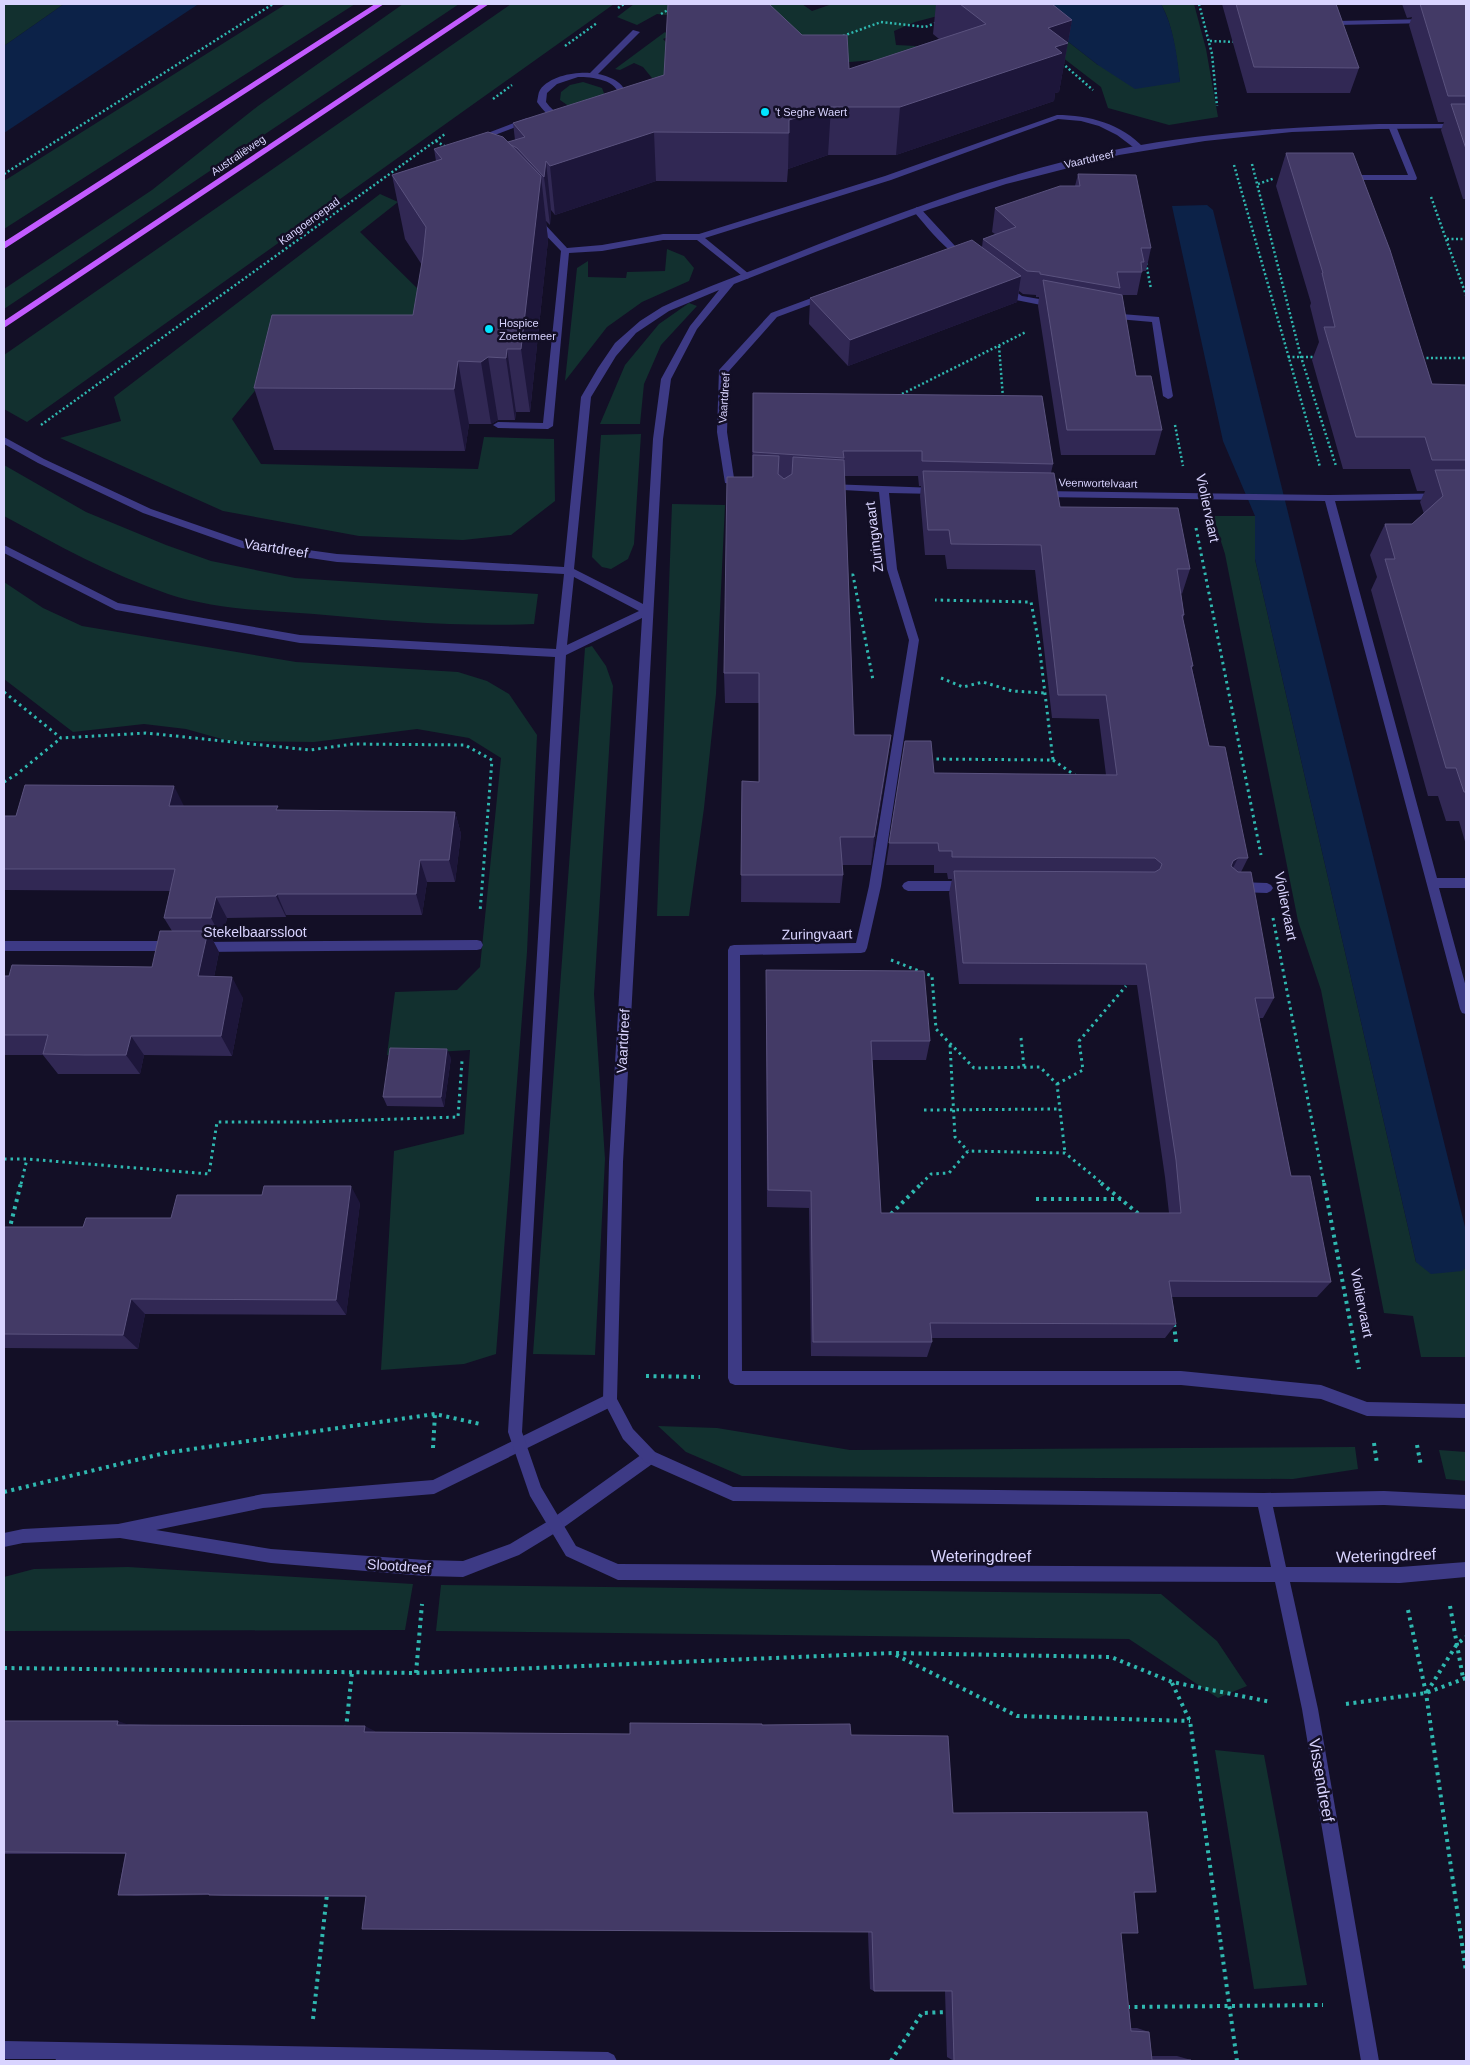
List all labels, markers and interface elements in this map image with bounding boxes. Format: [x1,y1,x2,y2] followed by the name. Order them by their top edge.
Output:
[759,106,771,118] marker: 't Seghe Waert
[775,106,847,118] place label: 't Seghe Waert
[209,132,267,178] street label: Australiëweg
[1063,147,1116,171] street label: Vaartdreef
[276,195,342,247] street label: Kangoeroepad
[499,317,556,342] place label: Hospice Zoetermeer
[483,323,495,335] marker: Hospice Zoetermeer
[716,371,732,424] street label: Vaartdreef
[1193,472,1223,544] street label: Violiervaart
[1058,476,1138,490] street label: Veenwortelvaart
[862,501,886,573] street label: Zuringvaart
[243,535,309,561] street label: Vaartdreef
[1271,870,1301,942] street label: Violiervaart
[203,924,307,940] street label: Stekelbaarssloot
[781,925,853,943] street label: Zuringvaart
[613,1008,633,1074] street label: Vaartdreef
[1347,1267,1377,1339] street label: Violiervaart
[1336,1545,1437,1566] street label: Weteringdreef
[931,1548,1032,1565] street label: Weteringdreef
[367,1556,431,1576] street label: Slootdreef
[1306,1737,1337,1824] street label: Vissendreef

